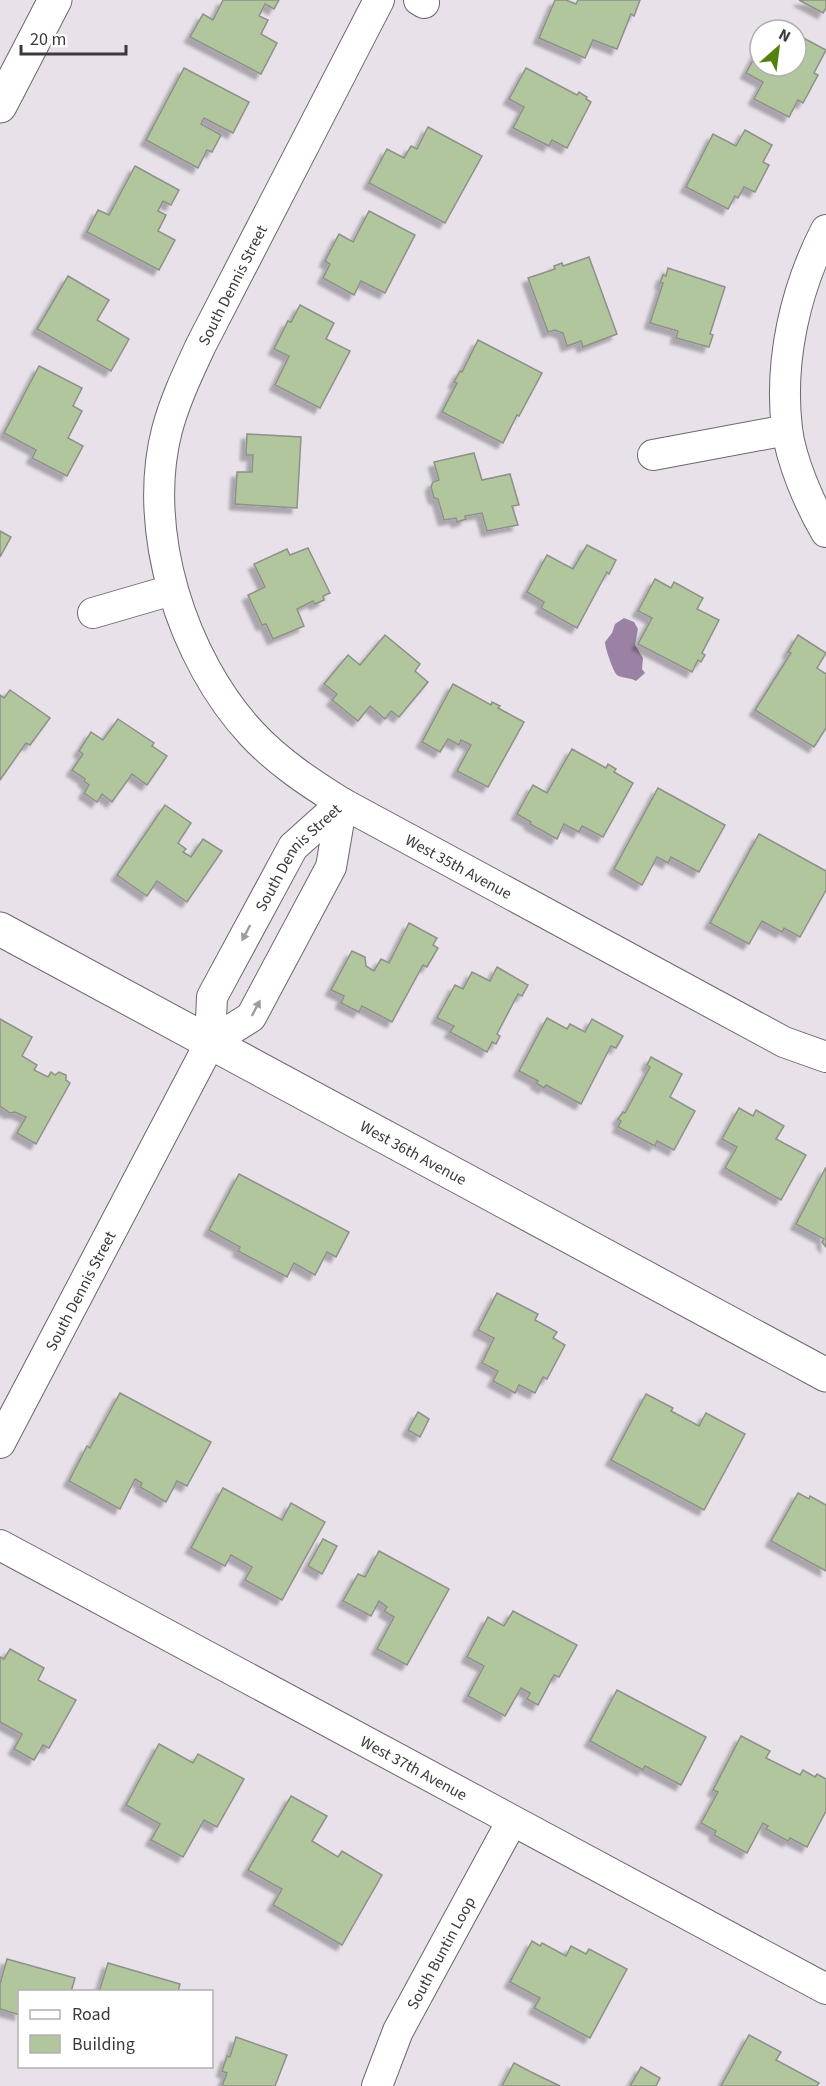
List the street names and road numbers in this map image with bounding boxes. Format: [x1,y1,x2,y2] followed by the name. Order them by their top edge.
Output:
[193,221,273,349] street label: South Dennis Street
[250,798,347,916] street label: South Dennis Street
[401,829,516,905] street label: West 35th Avenue
[356,1115,470,1191] street label: West 36th Avenue
[40,1227,122,1355] street label: South Dennis Street
[356,1731,471,1806] street label: West 37th Avenue
[402,1893,481,2013] street label: South Buntin Loop

